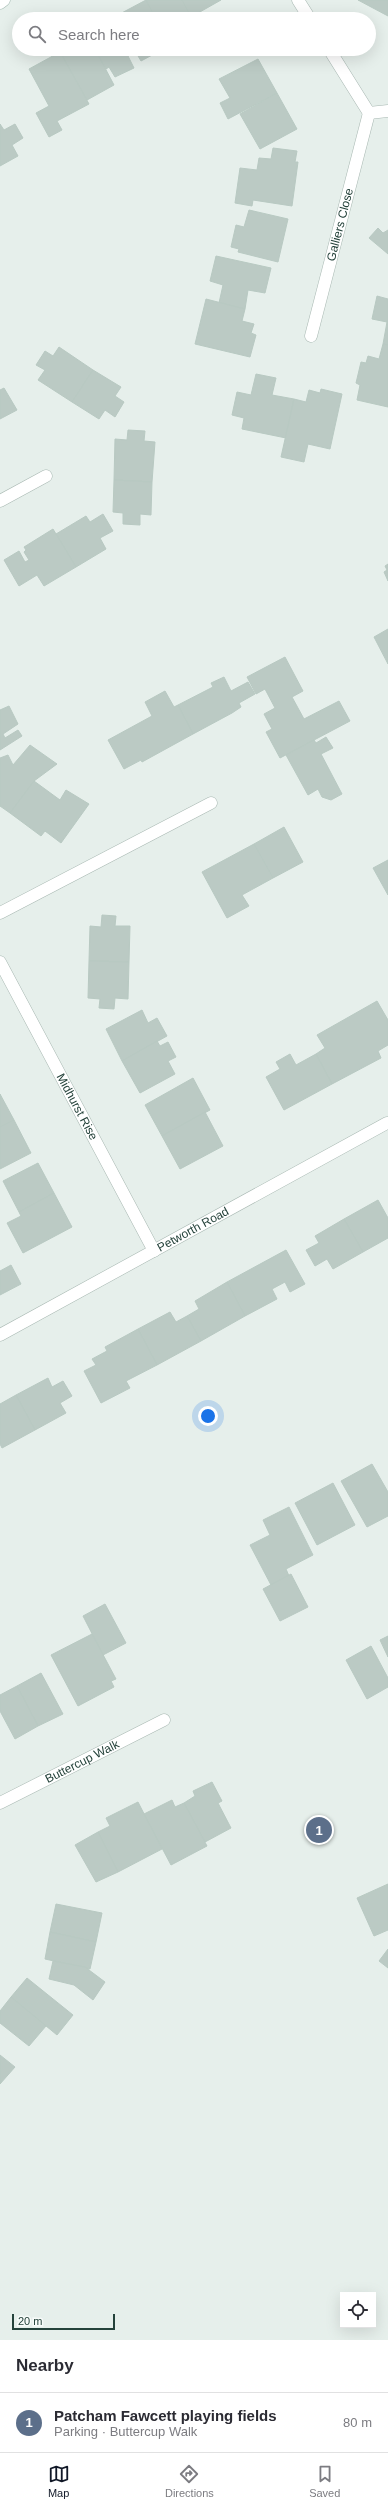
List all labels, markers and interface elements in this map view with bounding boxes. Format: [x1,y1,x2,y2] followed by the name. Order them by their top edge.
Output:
[12,12,376,56] search box
[26,23,48,45] icon: search
[58,26,140,43] text: Search here
[324,186,356,263] street label: Galliers Close
[54,1071,101,1143] street label: Midhurst Rise
[155,1204,231,1255] street label: Petworth Road
[198,1406,218,1426] your location
[43,1736,122,1786] street label: Buttercup Walk
[306,1815,332,1845] pin: 1
[340,2292,376,2328] map controls
[340,2292,376,2328] button: locate
[12,2312,115,2331] scale bar
[18,2315,42,2327] text: 20 m
[16,2356,74,2375] text: Nearby
[54,2407,277,2424] text: Patcham Fawcett playing fields
[25,2415,33,2430] text: 1
[343,2415,372,2430] text: 80 m
[54,2424,197,2439] text: Parking · Buttercup Walk
[48,2463,70,2499] tab: Map
[165,2463,214,2499] tab: Directions
[309,2463,340,2499] tab: Saved

